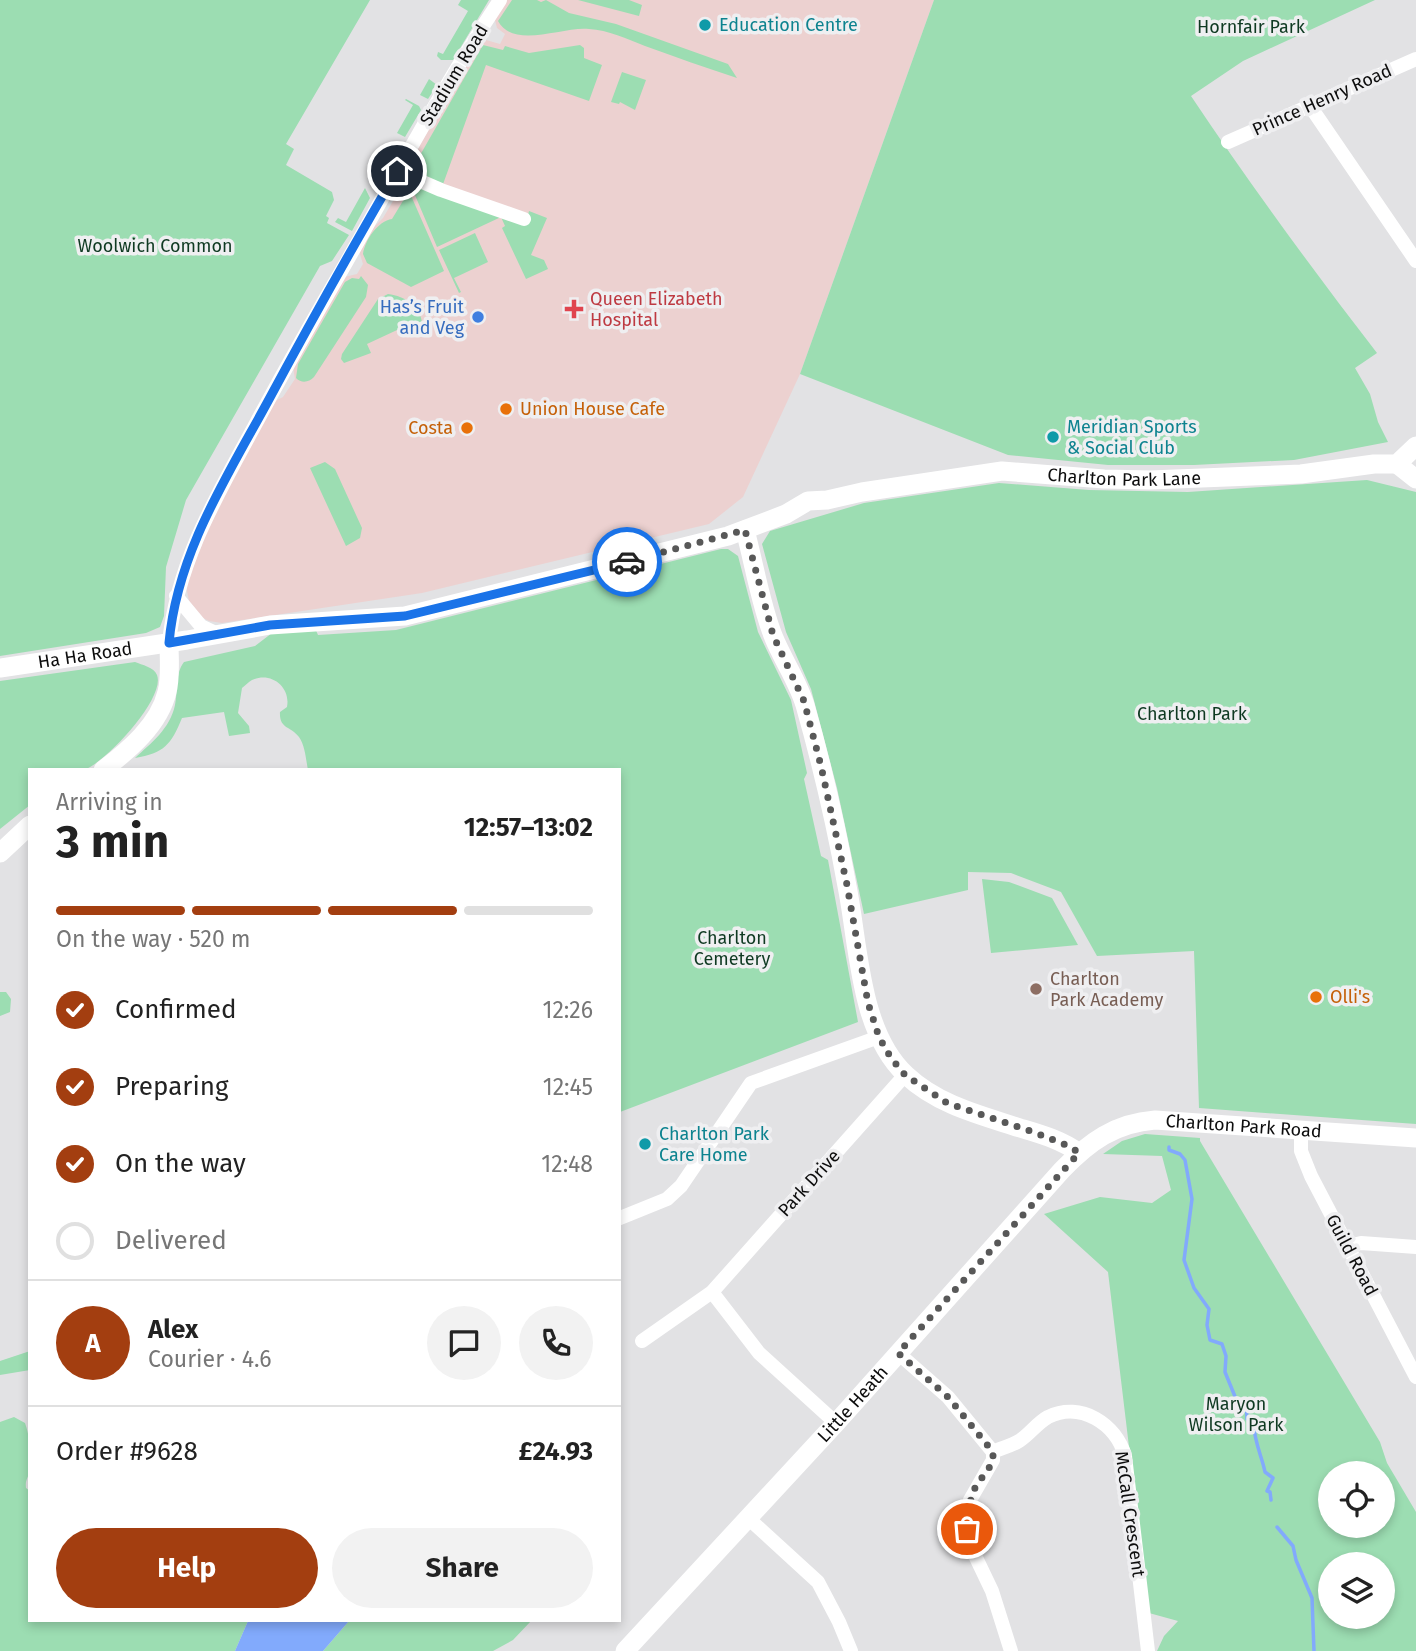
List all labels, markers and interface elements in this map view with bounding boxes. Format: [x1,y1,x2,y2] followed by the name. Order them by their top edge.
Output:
[719,14,858,36] place label: Education Centre
[1197,16,1306,38] park label: Hornfair Park
[697,17,713,33] marker: Education Centre
[415,20,493,130] street label: Stadium Road
[1249,59,1395,141] street label: Prince Henry Road
[367,141,427,201] pin
[378,152,416,190] icon: home
[77,235,233,257] park label: Woolwich Common
[590,288,723,331] place label: Queen Elizabeth Hospital
[380,296,465,339] place label: Has’s Fruit and Veg
[564,299,584,319] marker: Queen Elizabeth Hospital
[470,309,486,325] marker: Has’s Fruit and Veg
[520,398,665,420] place label: Union House Cafe
[498,401,514,417] marker: Union House Cafe
[1067,416,1197,459] place label: Meridian Sports & Social Club
[408,417,453,439] place label: Costa
[459,420,475,436] marker: Costa
[1045,429,1061,445] marker: Meridian Sports & Social Club
[1047,464,1201,491] street label: Charlton Park Lane
[592,527,662,597] courier
[608,543,646,581] icon: car
[36,637,134,673] street label: Ha Ha Road
[1137,703,1248,725] park label: Charlton Park
[56,788,163,816] text: Arriving in
[464,812,593,843] text: 12:57–13:02
[56,814,169,869] text: 3 min
[56,925,251,953] text: On the way · 520 m
[694,927,770,970] park label: Charlton Cemetery
[1050,968,1164,1011] place label: Charlton Park Academy
[1028,981,1044,997] marker: Charlton Park Academy
[1330,986,1370,1008] place label: Olli's
[1308,989,1324,1005] marker: Olli's
[56,991,94,1029] icon: check
[115,994,236,1025] text: Confirmed
[542,996,593,1024] text: 12:26
[56,1068,94,1106] icon: check
[115,1071,228,1102] text: Preparing
[543,1073,593,1101] text: 12:45
[1165,1110,1322,1142] street label: Charlton Park Road
[659,1123,770,1166] place label: Charlton Park Care Home
[637,1136,653,1152] marker: Charlton Park Care Home
[56,1145,94,1183] icon: check
[773,1145,845,1221] street label: Park Drive
[115,1148,246,1179] text: On the way
[541,1150,593,1178] text: 12:48
[1321,1210,1383,1300] street label: Guild Road
[115,1225,227,1256] text: Delivered
[427,1306,501,1380] button: chat
[519,1306,593,1380] button: phone
[148,1314,198,1345] text: Alex
[85,1328,101,1359] text: A
[148,1345,272,1373] text: Courier · 4.6
[813,1361,893,1447] street label: Little Heath
[1189,1393,1284,1436] park label: Maryon Wilson Park
[56,1436,198,1467] text: Order #9628
[518,1436,593,1467] text: £24.93
[1110,1450,1150,1579] street label: McCall Crescent
[1318,1461,1395,1629] map controls
[1318,1461,1395,1538] button: locate
[937,1499,997,1559] pin
[948,1510,986,1548] icon: bag
[56,1528,318,1608] button: Help
[332,1528,593,1608] button: Share
[1318,1552,1395,1629] button: layers

